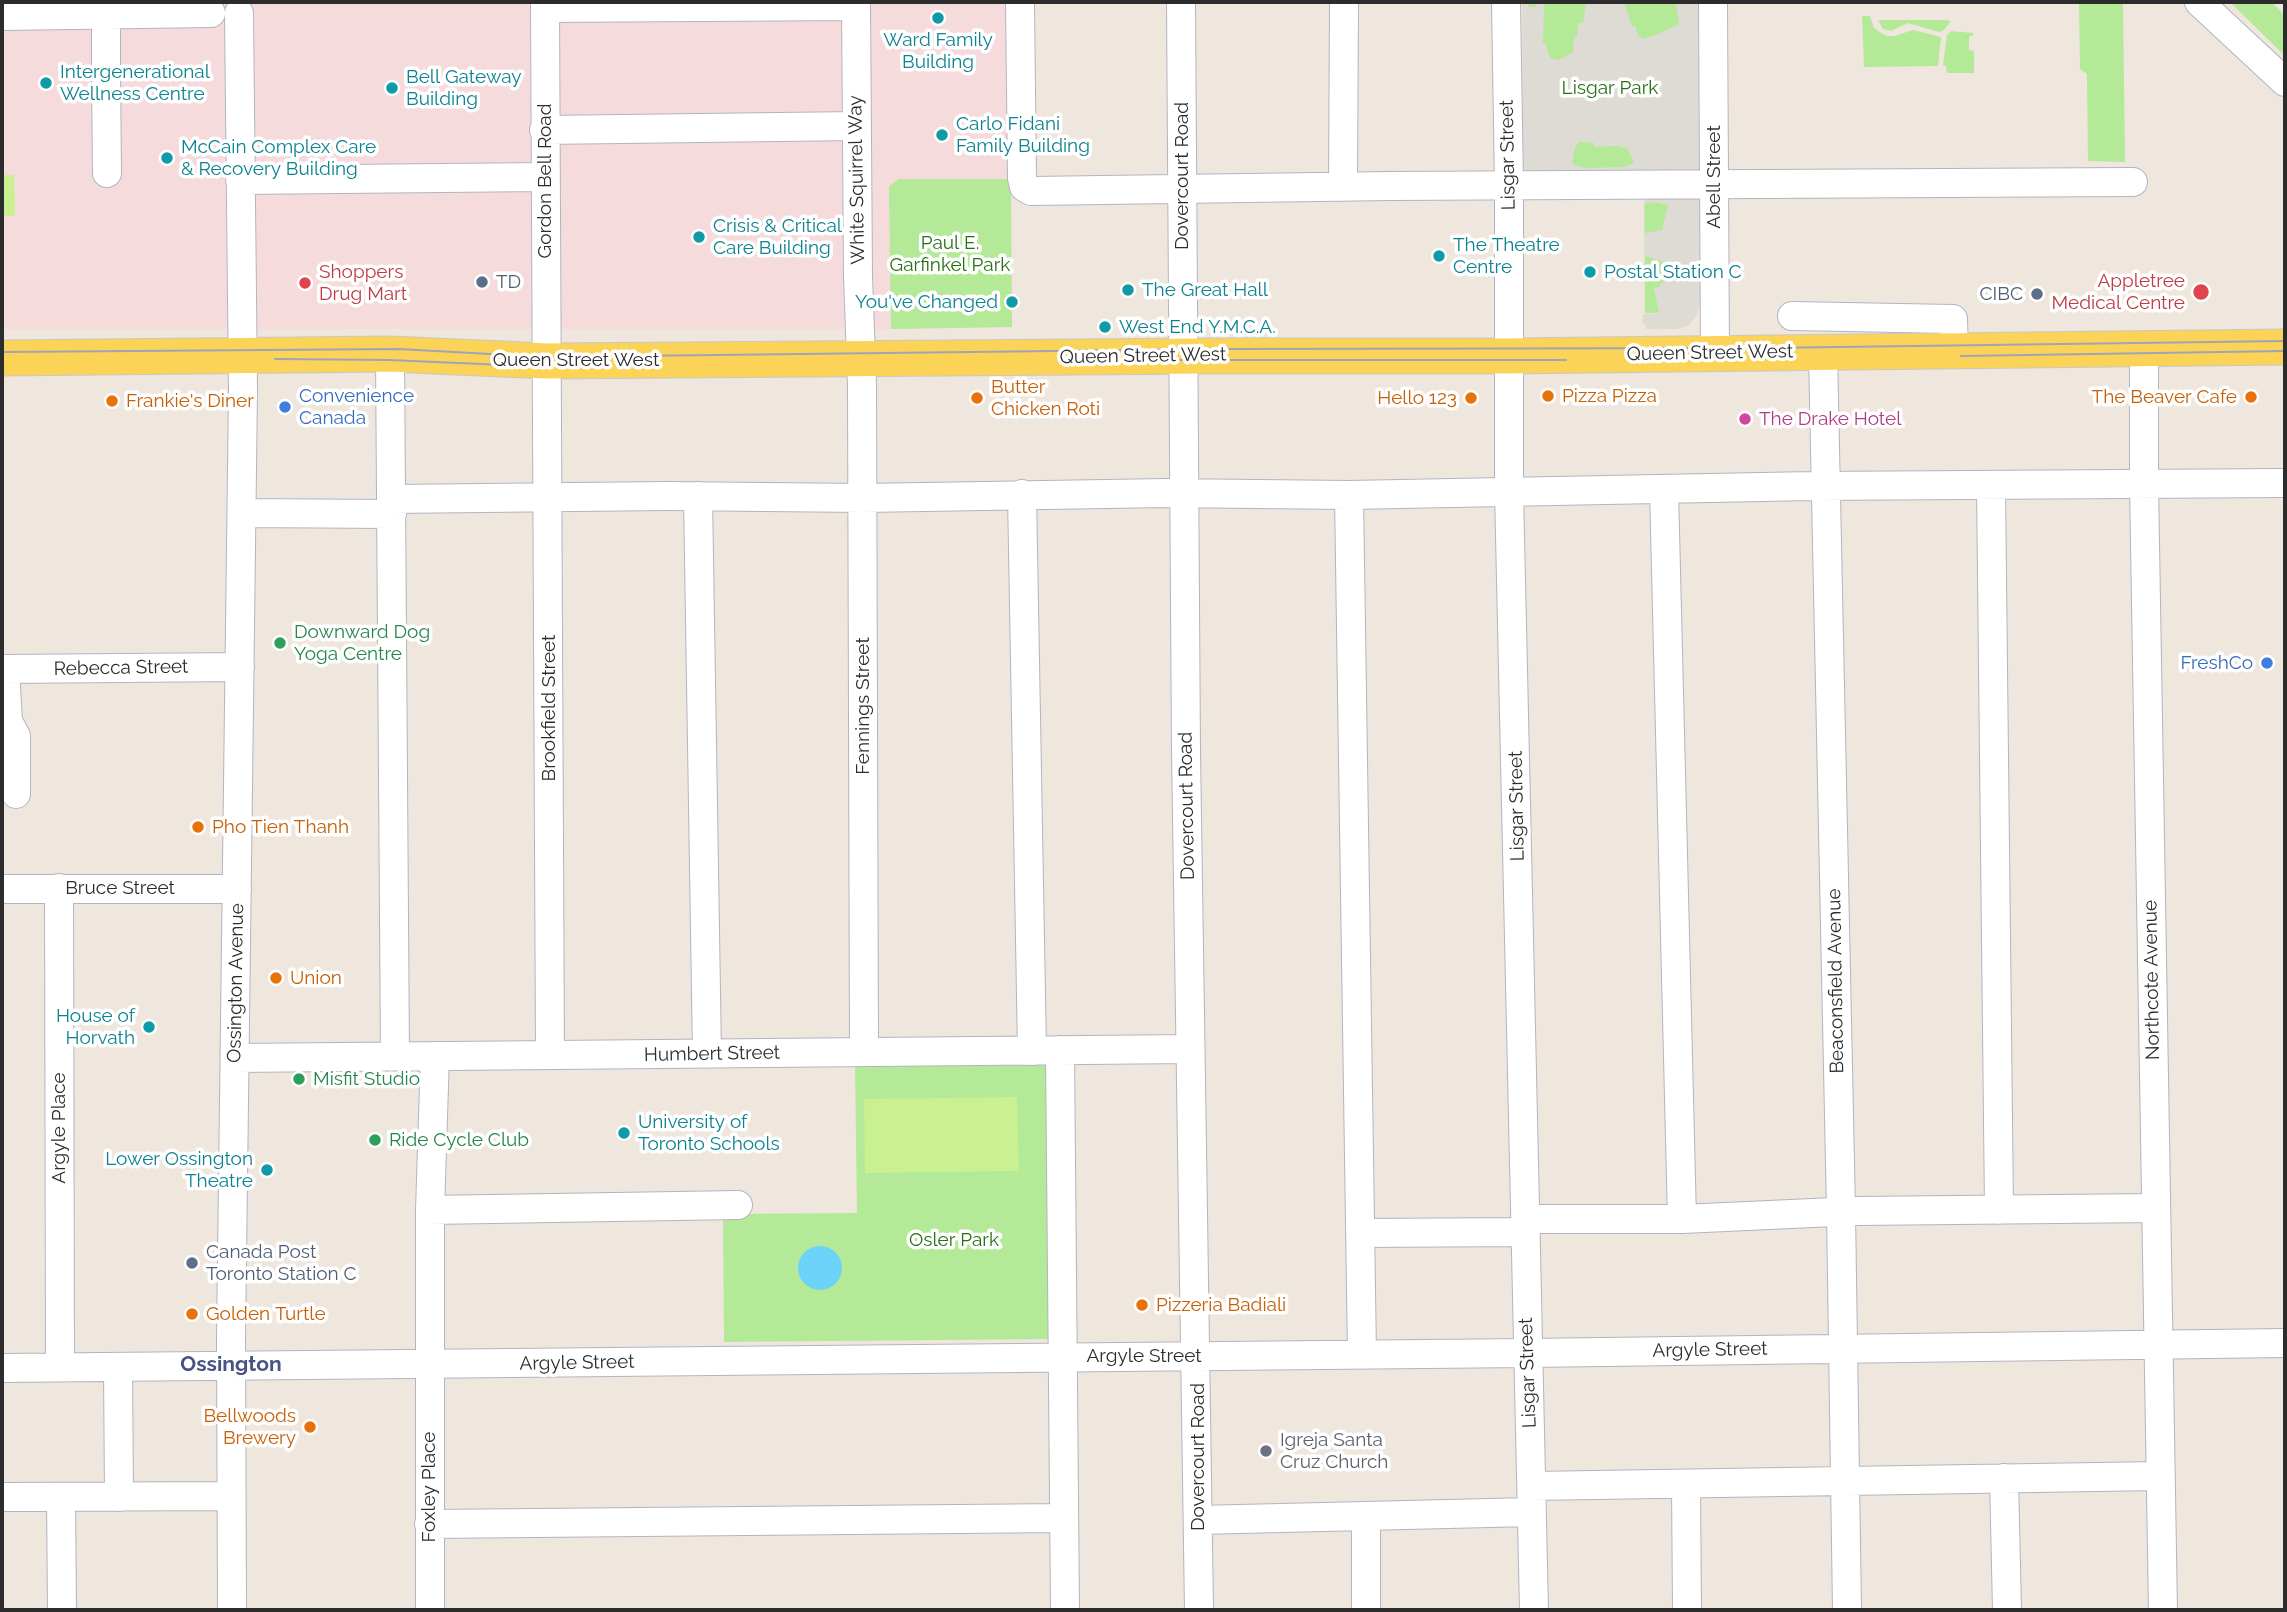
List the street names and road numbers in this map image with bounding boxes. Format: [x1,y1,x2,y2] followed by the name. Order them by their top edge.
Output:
[844,95,870,265] street label: White Squirrel Way
[1496,99,1520,211] street label: Lisgar Street
[1171,102,1193,250] street label: Dovercourt Road
[534,104,556,258] street label: Gordon Bell Road
[1703,125,1725,229] street label: Abell Street
[1627,340,1793,366] street label: Queen Street West
[1060,343,1226,369] street label: Queen Street West
[493,349,659,371] street label: Queen Street West
[538,635,560,781] street label: Brookfield Street
[852,637,874,775] street label: Fennings Street
[53,655,189,681] street label: Rebecca Street
[1174,732,1200,880] street label: Dovercourt Road
[1505,750,1529,862] street label: Lisgar Street
[65,877,175,899] street label: Bruce Street
[1823,888,1849,1074] street label: Beaconsfield Avenue
[2139,900,2165,1060] street label: Northcote Avenue
[223,903,249,1063] street label: Ossington Avenue
[644,1041,780,1067] street label: Humbert Street
[48,1072,70,1184] street label: Argyle Place
[1515,1317,1541,1429] street label: Lisgar Street
[1652,1338,1768,1362] street label: Argyle Street
[1086,1345,1202,1367] street label: Argyle Street
[519,1351,635,1375] street label: Argyle Street
[1187,1383,1209,1531] street label: Dovercourt Road
[418,1431,440,1543] street label: Foxley Place

